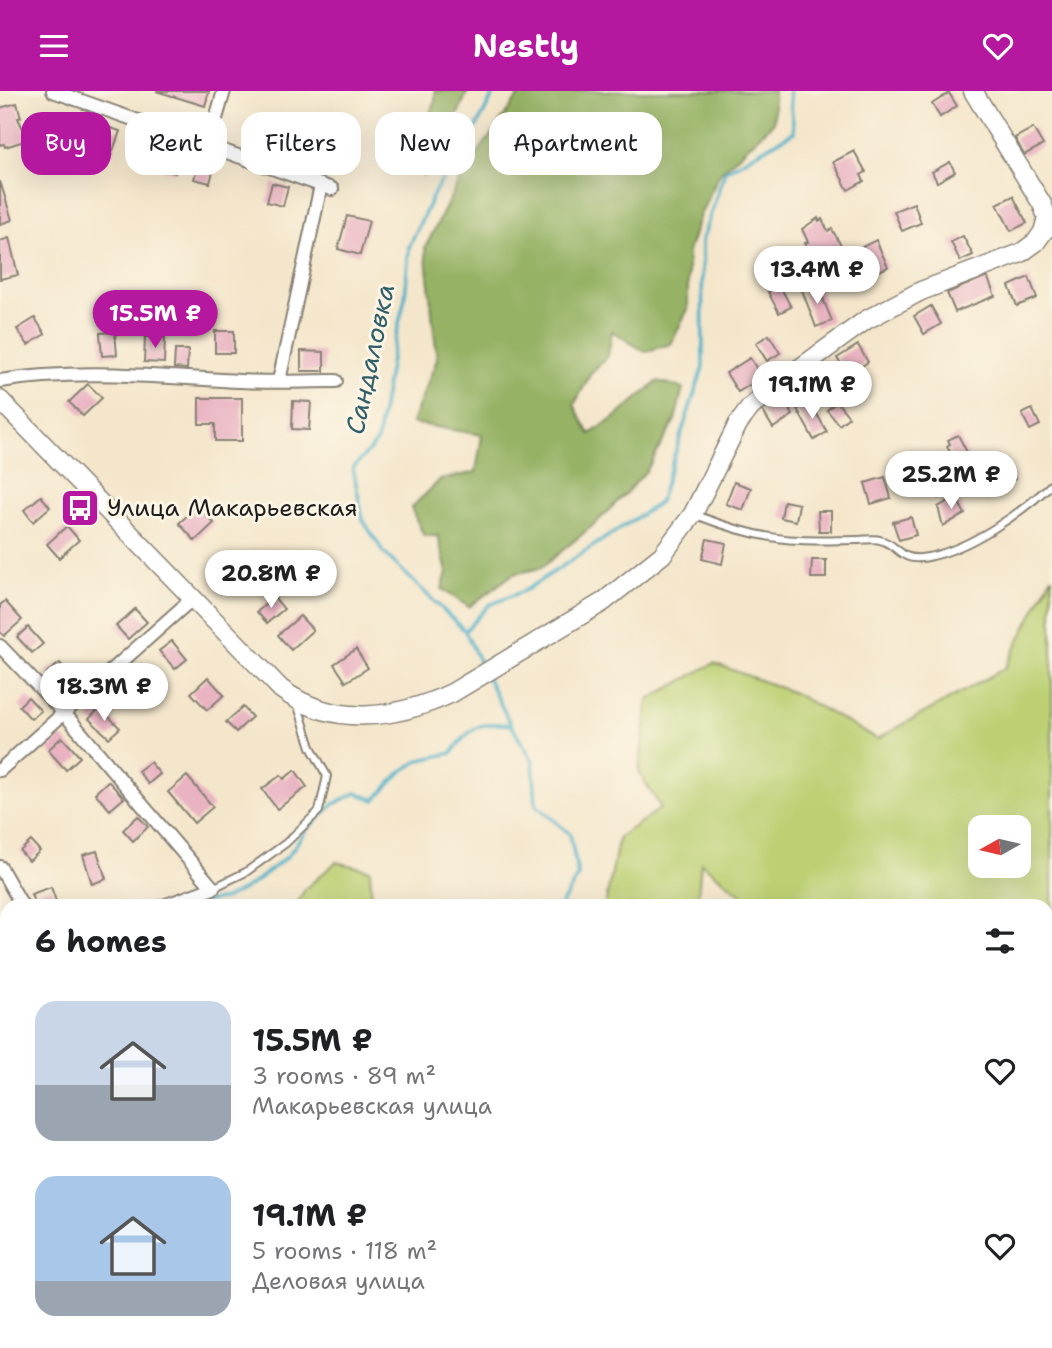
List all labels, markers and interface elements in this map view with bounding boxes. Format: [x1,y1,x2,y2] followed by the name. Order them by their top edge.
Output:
[473,24,579,67] text: Nestly
[35,27,73,65] icon: menu
[979,27,1017,65] icon: heart
[21,112,111,175] chip: Buy
[125,112,227,175] chip: Rent
[241,112,361,175] chip: Filters
[375,112,475,175] chip: New
[489,112,662,175] chip: Apartment
[752,247,882,306] pin: 13.4M ₽
[770,254,864,284] text: 13.4M ₽
[336,280,403,437] water label: Сандаловка
[90,291,220,350] pin: 15.5M ₽
[109,298,201,328] text: 15.5M ₽
[747,361,877,421] pin: 19.1M ₽
[768,369,856,399] text: 19.1M ₽
[886,451,1016,511] pin: 25.2M ₽
[901,459,1001,489] text: 25.2M ₽
[59,487,101,529] bus stop icon: Улица Макарьевская
[107,492,358,524] place label: Улица Макарьевская
[206,551,336,610] pin: 20.8M ₽
[221,558,321,588] text: 20.8M ₽
[39,663,169,723] pin: 18.3M ₽
[56,671,152,701] text: 18.3M ₽
[968,815,1031,879] north arrow
[968,815,1031,878] map controls
[35,921,167,962] text: 6 homes
[981,922,1019,960] icon: filters
[252,1020,373,1061] text: 15.5M ₽
[91,1029,175,1113] icon: home
[981,1052,1019,1090] icon: heart
[252,1061,436,1091] text: 3 rooms · 89 m²
[252,1091,492,1121] text: Макарьевская улица
[252,1195,367,1236] text: 19.1M ₽
[91,1204,175,1288] icon: home
[981,1227,1019,1265] icon: heart
[252,1236,437,1266] text: 5 rooms · 118 m²
[252,1266,425,1296] text: Деловая улица

